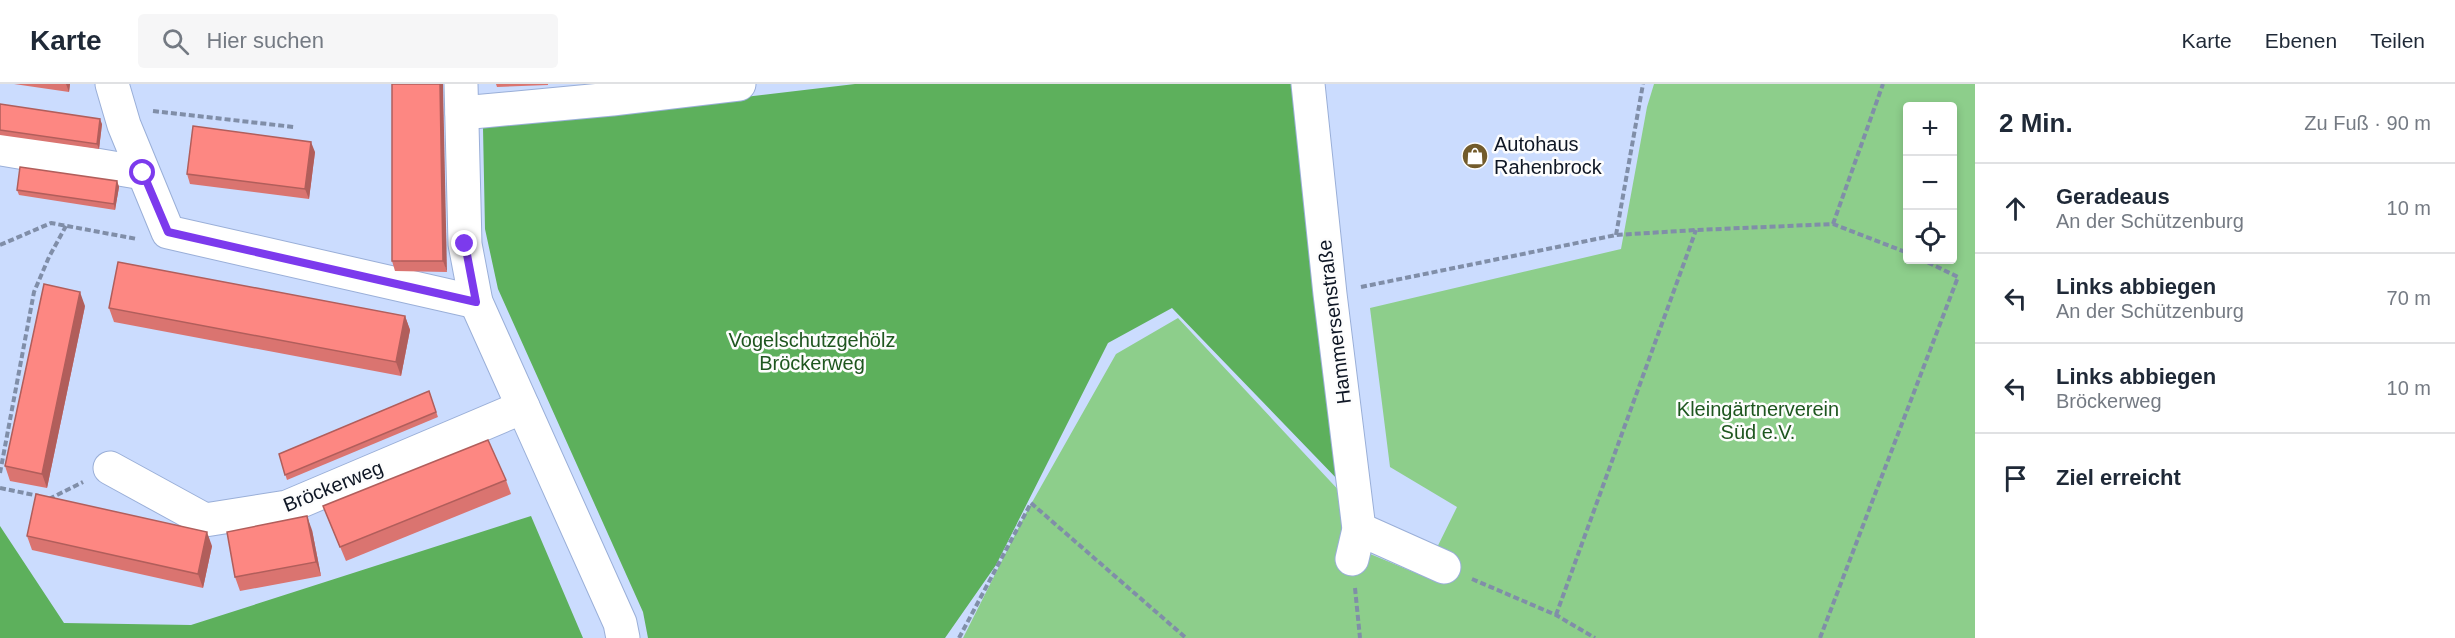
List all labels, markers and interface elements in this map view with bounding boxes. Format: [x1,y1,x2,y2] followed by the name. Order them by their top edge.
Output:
[138,14,558,68] search box
[30,25,102,56] text: Karte
[159,25,192,58] icon: search
[207,28,324,53] text: Hier suchen
[2182,29,2232,52] text: Karte
[2265,29,2337,52] text: Ebenen
[2370,29,2425,52] text: Teilen
[1903,102,1957,264] map controls
[1903,102,1957,156] button: +
[1999,108,2073,138] text: 2 Min.
[2304,112,2431,134] text: Zu Fuß · 90 m
[1494,133,1603,178] place label: Autohaus Rahenbrock
[1460,141,1490,171] shop icon: Autohaus Rahenbrock
[1903,156,1957,210] button: −
[129,159,155,185] route start
[2056,184,2170,209] text: Geradeaus
[1999,192,2032,225] icon: ahead
[2387,197,2431,219] text: 10 m
[1903,210,1957,264] button: locate
[2056,210,2244,232] text: An der Schützenburg
[451,230,477,256] route end
[1313,238,1355,406] street label: Hammersenstraße
[2056,274,2216,299] text: Links abbiegen
[1999,282,2032,315] icon: left
[2387,287,2431,309] text: 70 m
[2056,300,2244,322] text: An der Schützenburg
[729,329,895,374] park label: Vogelschutzgehölz Bröckerweg
[2056,364,2216,389] text: Links abbiegen
[1999,372,2032,405] icon: left
[2387,377,2431,399] text: 10 m
[2056,390,2162,412] text: Bröckerweg
[1677,398,1839,443] park label: Kleingärtnerverein Süd e.V.
[280,456,386,516] street label: Bröckerweg
[1999,462,2032,495] icon: arrive
[2056,465,2181,490] text: Ziel erreicht

